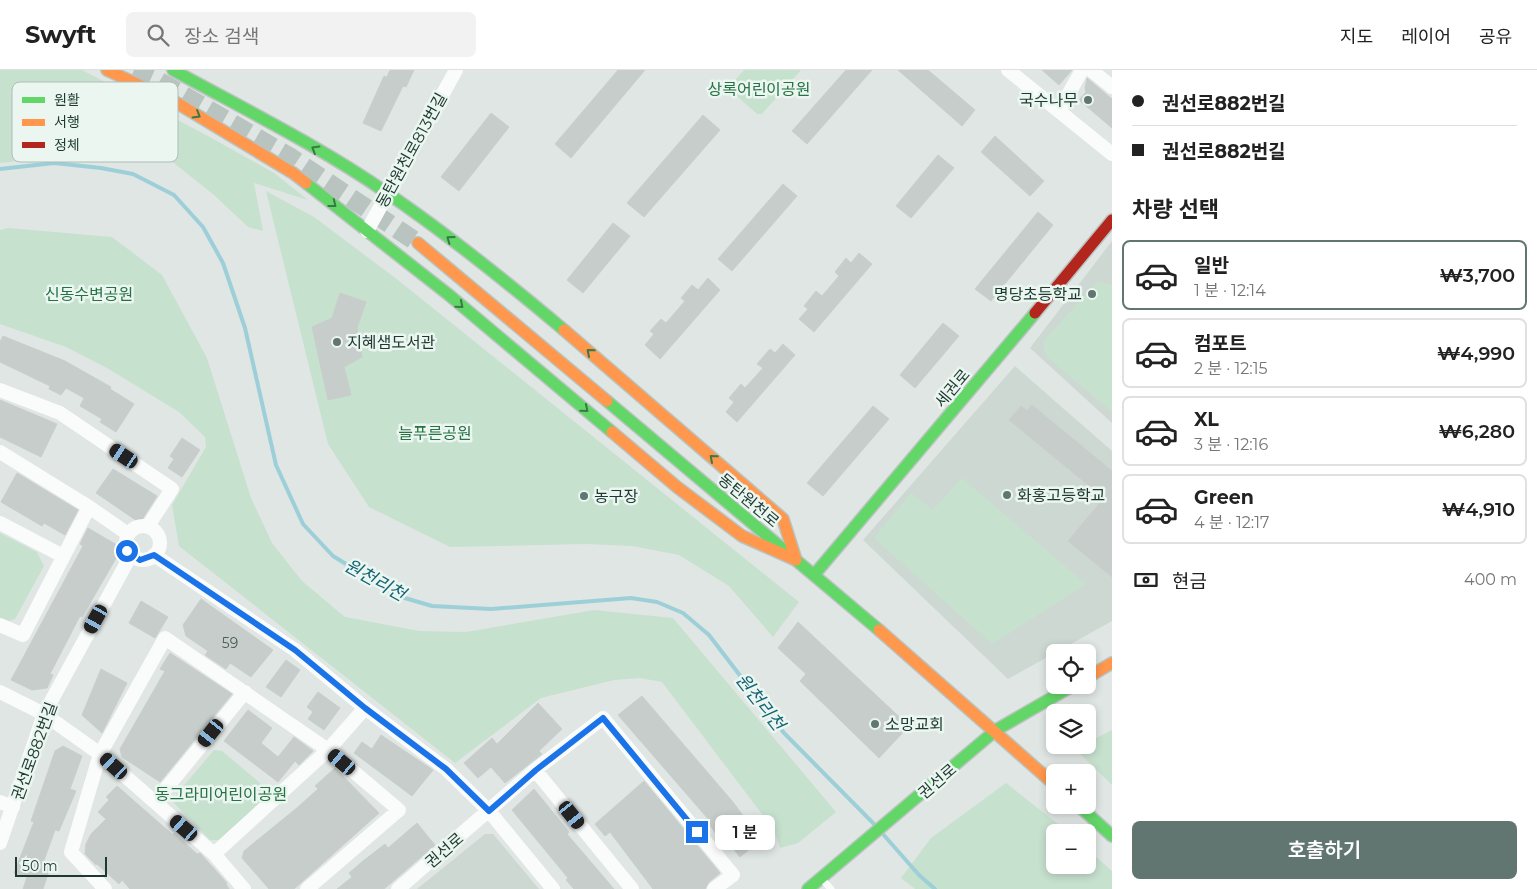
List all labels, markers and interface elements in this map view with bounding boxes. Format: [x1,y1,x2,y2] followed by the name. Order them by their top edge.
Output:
[126,12,476,57] search box
[25,20,96,49] text: Swyft
[144,21,172,49] icon: search
[184,25,259,48] text: 장소 검색
[1340,26,1373,48] text: 지도
[1401,26,1451,48] text: 레이어
[1479,26,1512,48] text: 공유
[707,80,811,99] park label: 상록어린이공원
[12,82,178,162] legend
[372,90,451,211] street label: 동탄원천로813번길
[54,91,80,109] text: 원활
[1019,91,1078,110] place label: 국수나무
[1162,92,1286,115] text: 권선로882번길
[1082,94,1094,106] marker: 국수나무
[192,109,201,119] one-way arrow
[54,113,80,131] text: 서행
[54,136,80,154] text: 정체
[1162,140,1286,163] text: 권선로882번길
[311,146,320,156] one-way arrow
[1132,196,1219,223] text: 차량 선택
[327,199,336,208] one-way arrow
[446,236,456,245] one-way arrow
[1134,253,1179,298] icon: car
[1194,254,1229,277] text: 일반
[1440,264,1515,287] text: ₩3,700
[1194,281,1266,300] text: 1 분 · 12:14
[45,285,133,304] park label: 신동수변공원
[994,285,1082,304] place label: 명당초등학교
[1086,288,1098,300] marker: 명당초등학교
[455,299,464,308] one-way arrow
[1134,331,1179,376] icon: car
[1194,332,1246,355] text: 컴포트
[347,333,436,352] place label: 지혜샘도서관
[331,336,343,348] marker: 지혜샘도서관
[1437,342,1515,365] text: ₩4,990
[586,349,595,358] one-way arrow
[1194,359,1268,378] text: 2 분 · 12:15
[931,365,974,411] street label: 세권로
[579,404,588,413] one-way arrow
[1194,408,1219,431] text: XL
[1134,409,1179,454] icon: car
[1439,420,1515,443] text: ₩6,280
[398,424,472,443] park label: 늘푸른공원
[1194,435,1268,454] text: 3 분 · 12:16
[107,441,140,471] car
[709,455,718,464] one-way arrow
[714,469,783,531] street label: 동탄원천로
[1017,486,1105,505] place label: 화홍고등학교
[1194,486,1254,509] text: Green
[594,487,638,506] place label: 농구장
[1134,487,1179,532] icon: car
[1001,489,1013,501] marker: 화홍고등학교
[578,490,590,502] marker: 농구장
[1442,498,1515,521] text: ₩4,910
[1194,513,1269,532] text: 4 분 · 12:17
[116,540,138,562] route start
[341,554,411,607] water label: 원천리천
[1132,566,1160,594] icon: cash
[1172,570,1207,593] text: 현금
[1464,570,1517,589] text: 400 m
[82,602,109,636] car
[222,634,238,652] house number: 59
[1046,644,1096,874] map controls
[1046,644,1096,694] button: locate
[731,669,791,737] water label: 원천리천
[8,699,61,803] street label: 권선로882번길
[1046,704,1096,754] button: layers
[885,715,944,734] place label: 소망교회
[195,717,226,749] car
[869,718,881,730] marker: 소망교회
[325,747,358,777] car
[97,750,130,782] car
[914,760,960,803] street label: 권선로
[1046,764,1096,814] button: +
[155,785,287,804] park label: 동그라미어린이공원
[556,799,587,831] car
[167,812,200,844] car
[714,814,774,850] callout: 1 분
[686,821,708,843] route end
[1132,821,1517,879] button: 호출하기
[732,823,758,842] text: 1 분
[1046,824,1096,874] button: −
[421,829,467,872] street label: 권선로
[15,854,108,877] scale bar
[22,857,58,875] text: 50 m

